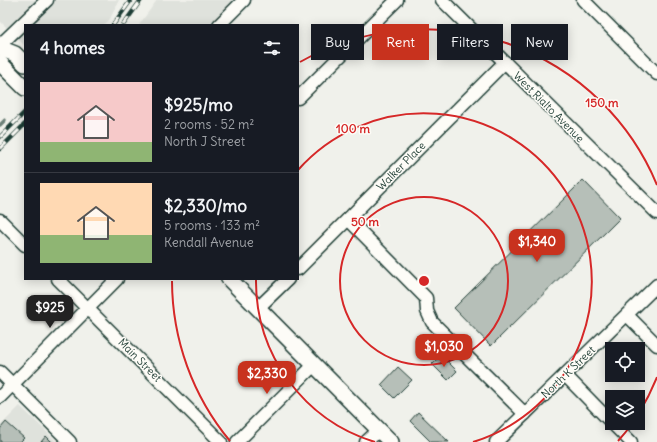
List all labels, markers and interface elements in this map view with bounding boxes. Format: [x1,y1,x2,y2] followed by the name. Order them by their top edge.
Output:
[311,24,364,60] chip: Buy
[372,24,429,60] chip: Rent
[437,24,503,60] chip: Filters
[511,24,568,60] chip: New
[40,37,105,59] text: 4 homes
[261,37,283,59] icon: filters
[511,69,587,145] street label: West Rialto Avenue
[164,94,233,116] text: $925/mo
[586,95,619,110] text: 150 m
[72,98,120,146] icon: home
[164,116,254,133] text: 2 rooms · 52 m²
[336,121,370,136] text: 100 m
[164,133,245,150] text: North J Street
[374,139,428,193] street label: Walker Place
[164,195,247,217] text: $2,330/mo
[72,199,120,247] icon: home
[351,214,380,229] text: 50 m
[164,217,260,234] text: 5 rooms · 133 m²
[504,229,570,263] pin: $1,340
[518,233,556,250] text: $1,340
[164,234,254,251] text: Kendall Avenue
[417,274,431,288] centre of rings
[26,295,74,329] pin: $925
[35,299,65,316] text: $925
[411,334,477,368] pin: $1,030
[115,335,165,385] street label: Main Street
[424,338,464,355] text: $1,030
[605,342,645,430] map controls
[605,342,645,382] button: locate
[538,343,598,401] street label: North K Street
[234,361,300,395] pin: $2,330
[247,365,287,382] text: $2,330
[605,390,645,430] button: layers

